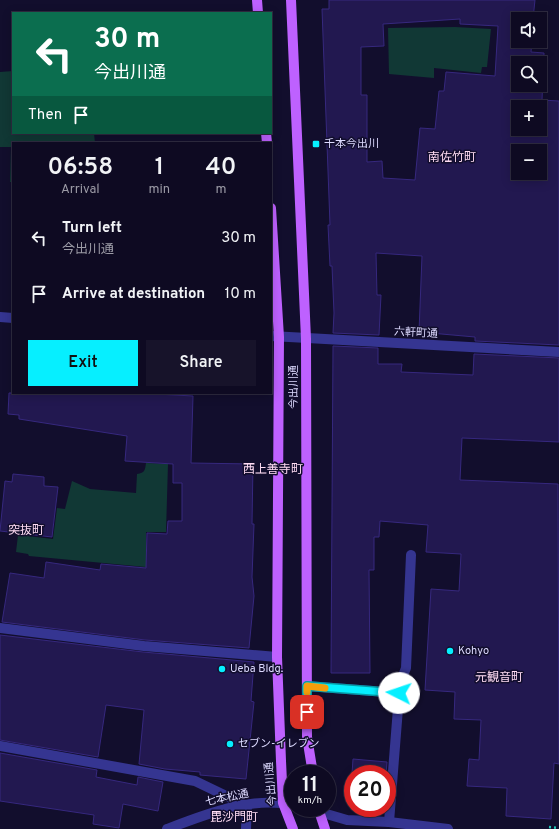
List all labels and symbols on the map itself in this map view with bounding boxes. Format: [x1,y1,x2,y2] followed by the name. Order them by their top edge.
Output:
[324,137,379,151] place label: 千本今出川
[311,139,321,149] marker: 千本今出川
[428,150,476,166] district label: 南佐竹町
[394,325,438,341] street label: 六軒町通
[287,365,301,409] street label: 今出川通
[243,462,303,478] district label: 西上善寺町
[8,523,44,539] district label: 突抜町
[458,644,489,658] place label: Kohyo
[445,646,455,656] marker: Kohyo
[230,662,283,676] place label: Ueba Bldg.
[217,664,227,674] marker: Ueba Bldg.
[475,670,523,686] district label: 元観音町
[378,672,420,714] position arrow
[290,695,324,729] pin
[238,737,319,751] place label: セブン-イレブン
[225,739,235,749] marker: セブン-イレブン
[262,761,280,807] street label: 今出川通
[344,765,396,817] speed limit sign: 20
[204,787,250,809] street label: 七本松通
[210,810,258,826] district label: 毘沙門町

